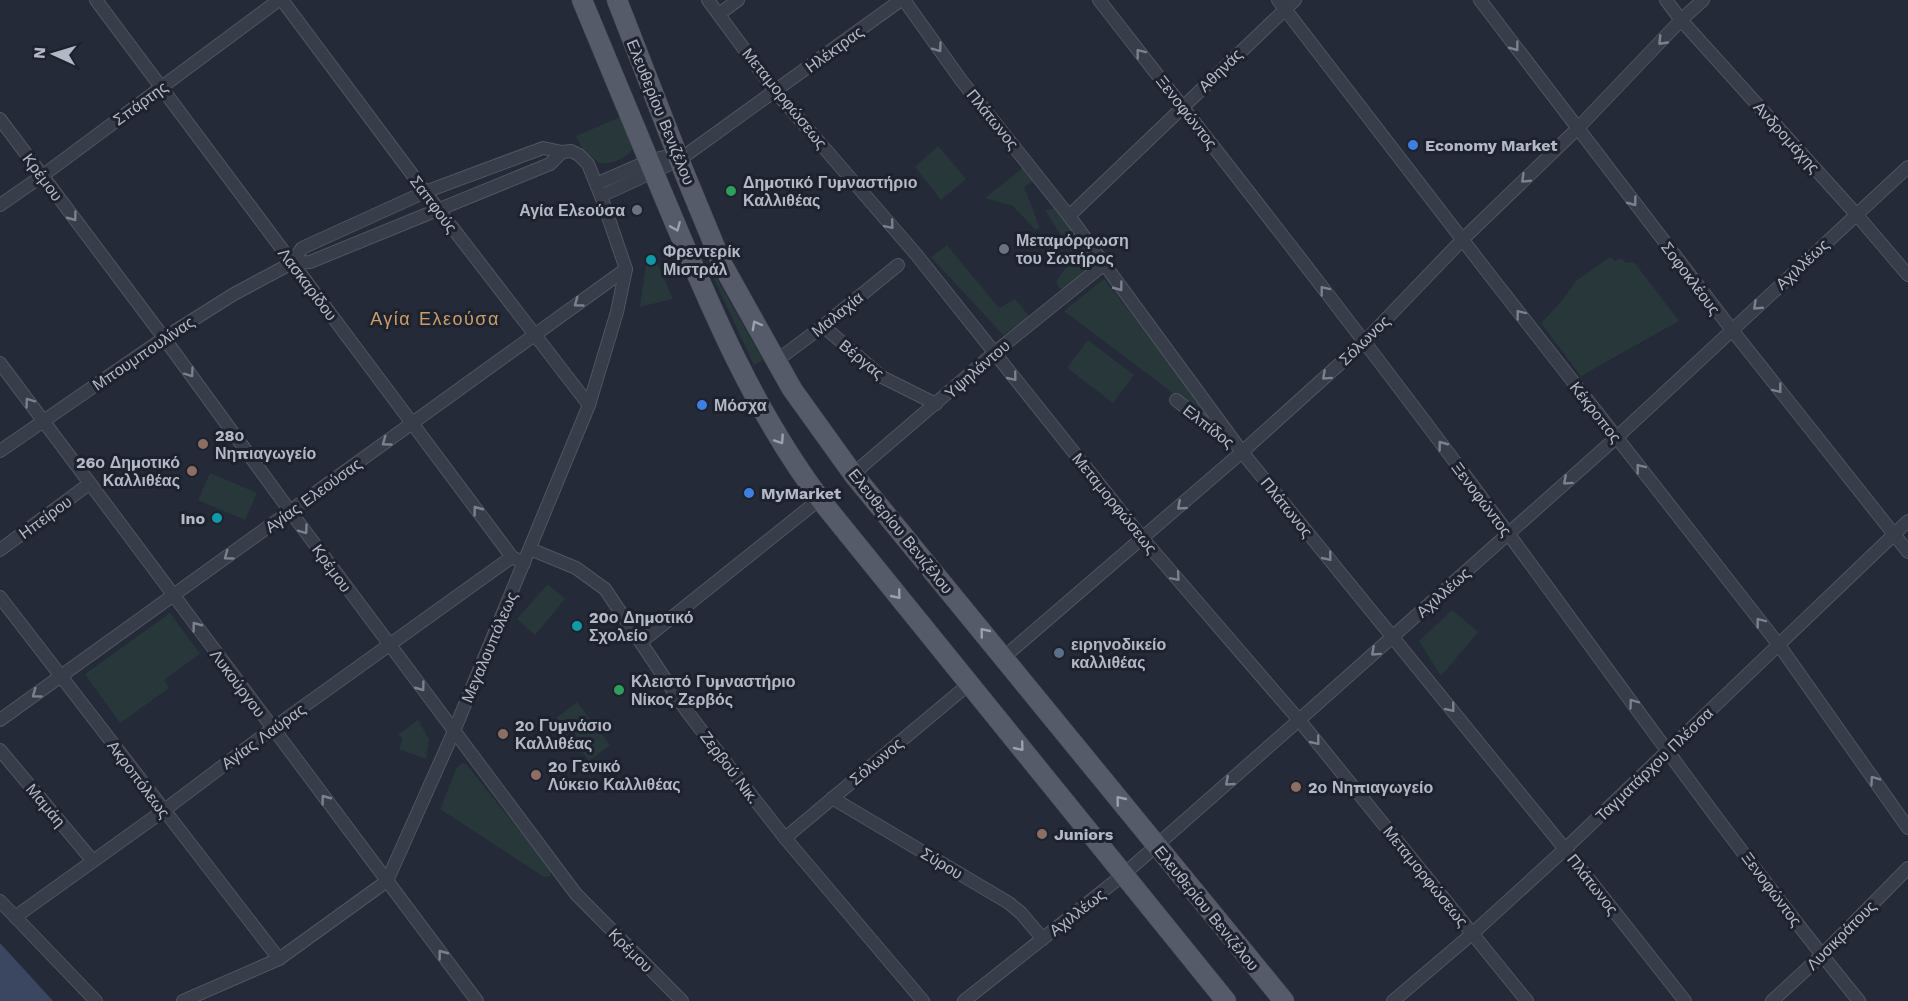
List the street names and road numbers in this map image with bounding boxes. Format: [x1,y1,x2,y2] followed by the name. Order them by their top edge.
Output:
[802,22,867,77] street label: Ηλέκτρας
[623,37,698,188] street label: Ελευθερίου Βενιζέλου
[738,44,831,153] street label: Μεταμορφώσεως
[1195,45,1246,96] street label: Αθηνάς
[1152,72,1221,153] street label: Ξενοφώντος
[109,77,171,130] street label: Σπάρτης
[963,85,1023,153] street label: Πλάτωνος
[1750,98,1824,177] street label: Ανδρομάχης
[19,150,67,205] street label: Κρέμου
[406,172,461,237] street label: Σαπφούς
[1772,235,1833,294] street label: Αχιλλέως
[1657,238,1724,319] street label: Σοφοκλέους
[274,244,341,324] street label: Λασκαρίδου
[808,288,867,341] street label: Μαλαχία
[1335,311,1394,369] street label: Σόλωνος
[89,312,198,394] street label: Μπουμπουλίνας
[836,336,888,383] street label: Βέργας
[941,336,1014,403] street label: Υψηλάντου
[1566,378,1625,447] street label: Κέκροπος
[1179,401,1238,452] street label: Ελπίδος
[1068,449,1161,558] street label: Μεταμορφώσεως
[261,454,365,537] street label: Αγίας Ελεούσας
[1448,458,1516,540] street label: Ξενοφώντος
[844,465,957,598] street label: Ελευθερίου Βενιζέλου
[1257,473,1317,541] street label: Πλάτωνος
[15,492,75,543] street label: Ηπείρου
[308,541,355,596] street label: Κρέμου
[1413,563,1474,621] street label: Αχιλλέως
[458,589,522,706] street label: Μεγαλουπόλεως
[206,646,269,721] street label: Λυκούργου
[218,699,309,773] street label: Αγίας Λαύρας
[1592,703,1717,825] street label: Ταγματάρχου Πλέσσα
[696,727,763,807] street label: Ζερβού Νικ.
[846,734,907,789] street label: Σόλωνος
[103,737,174,822] street label: Ακροπόλεως
[22,780,69,831] street label: Μαμάη
[1379,822,1472,931] street label: Μεταμορφώσεως
[1150,842,1263,975] street label: Ελευθερίου Βενιζέλου
[917,844,966,883] street label: Σύρου
[1738,848,1806,930] street label: Ξενοφώντος
[1563,850,1622,919] street label: Πλάτωνος
[1046,885,1109,940] street label: Αχιλλέως
[1803,896,1880,974] street label: Λυσικράτους
[605,924,657,976] street label: Κρέμου

